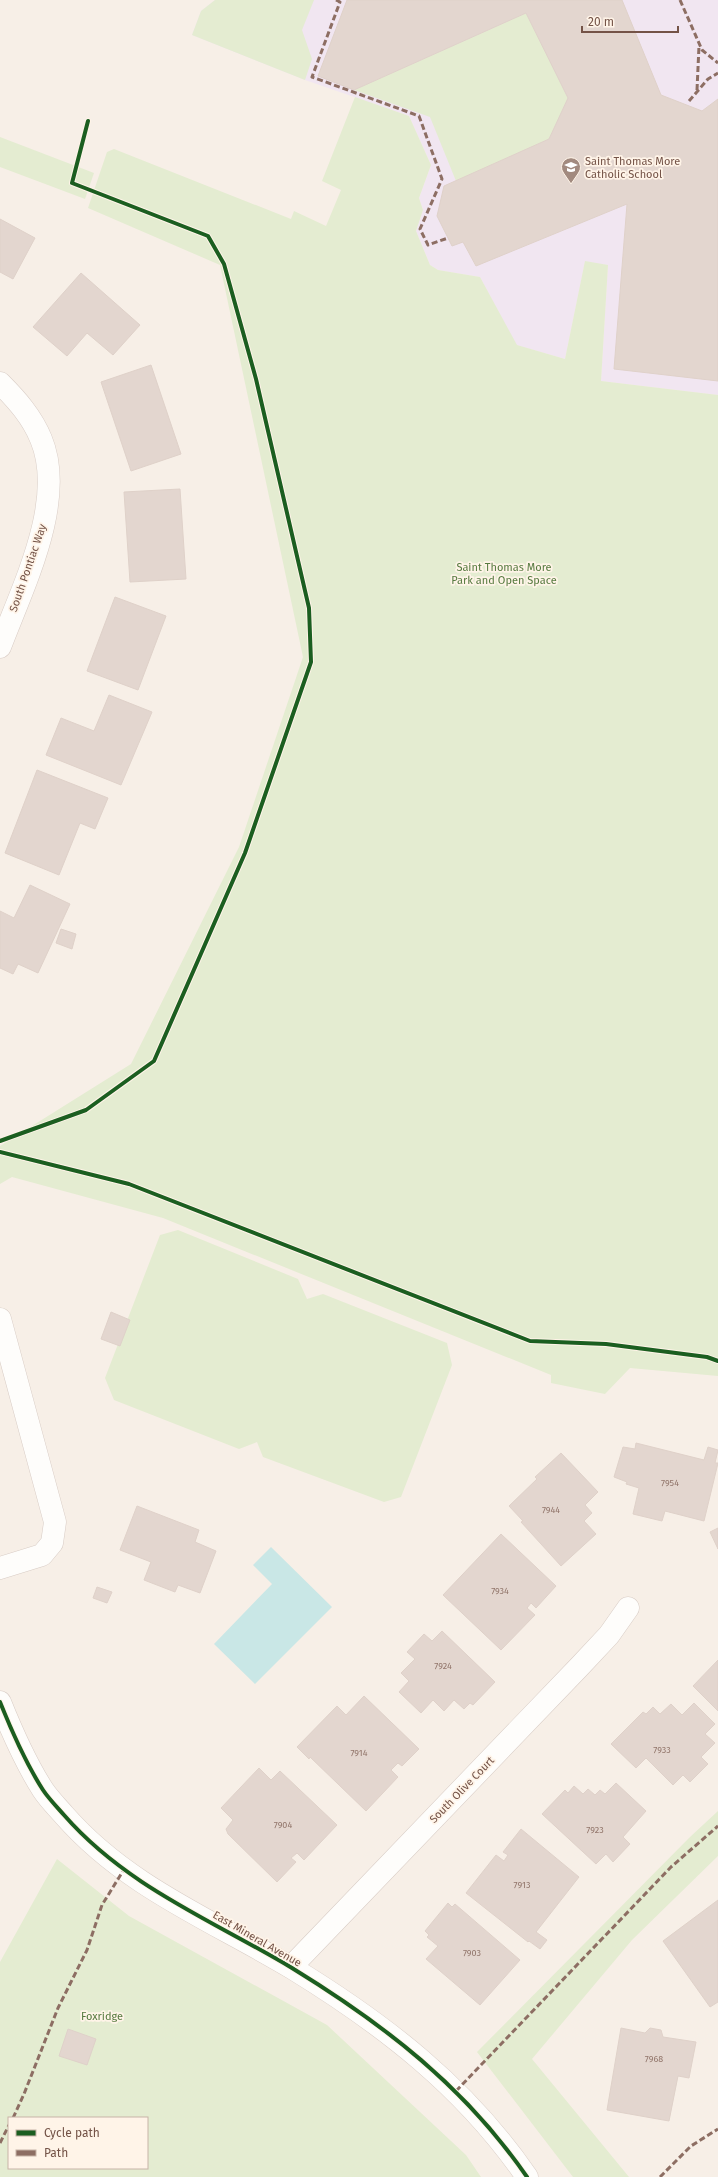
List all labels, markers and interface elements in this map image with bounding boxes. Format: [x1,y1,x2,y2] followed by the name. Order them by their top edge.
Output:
[582,8,678,34] scale bar
[588,15,614,29] text: 20 m
[585,155,680,181] place label: Saint Thomas More Catholic School
[560,156,582,184] school or university icon: Saint Thomas More Catholic School
[7,522,49,614] street label: South Pontiac Way
[451,561,557,587] park label: Saint Thomas More Park and Open Space
[661,1478,679,1488] house number: 7954
[542,1505,560,1515] house number: 7944
[491,1586,509,1596] house number: 7934
[434,1661,452,1671] house number: 7924
[653,1745,671,1755] house number: 7933
[350,1748,368,1758] house number: 7914
[427,1754,497,1826] street label: South Olive Court
[274,1820,292,1830] house number: 7904
[586,1825,604,1835] house number: 7923
[514,1880,530,1890] house number: 7913
[210,1908,304,1970] street label: East Mineral Avenue
[463,1948,481,1958] house number: 7903
[81,2010,123,2023] park label: Foxridge
[645,2054,663,2064] house number: 7968
[8,2117,148,2169] legend
[44,2126,100,2140] text: Cycle path
[44,2146,68,2160] text: Path

